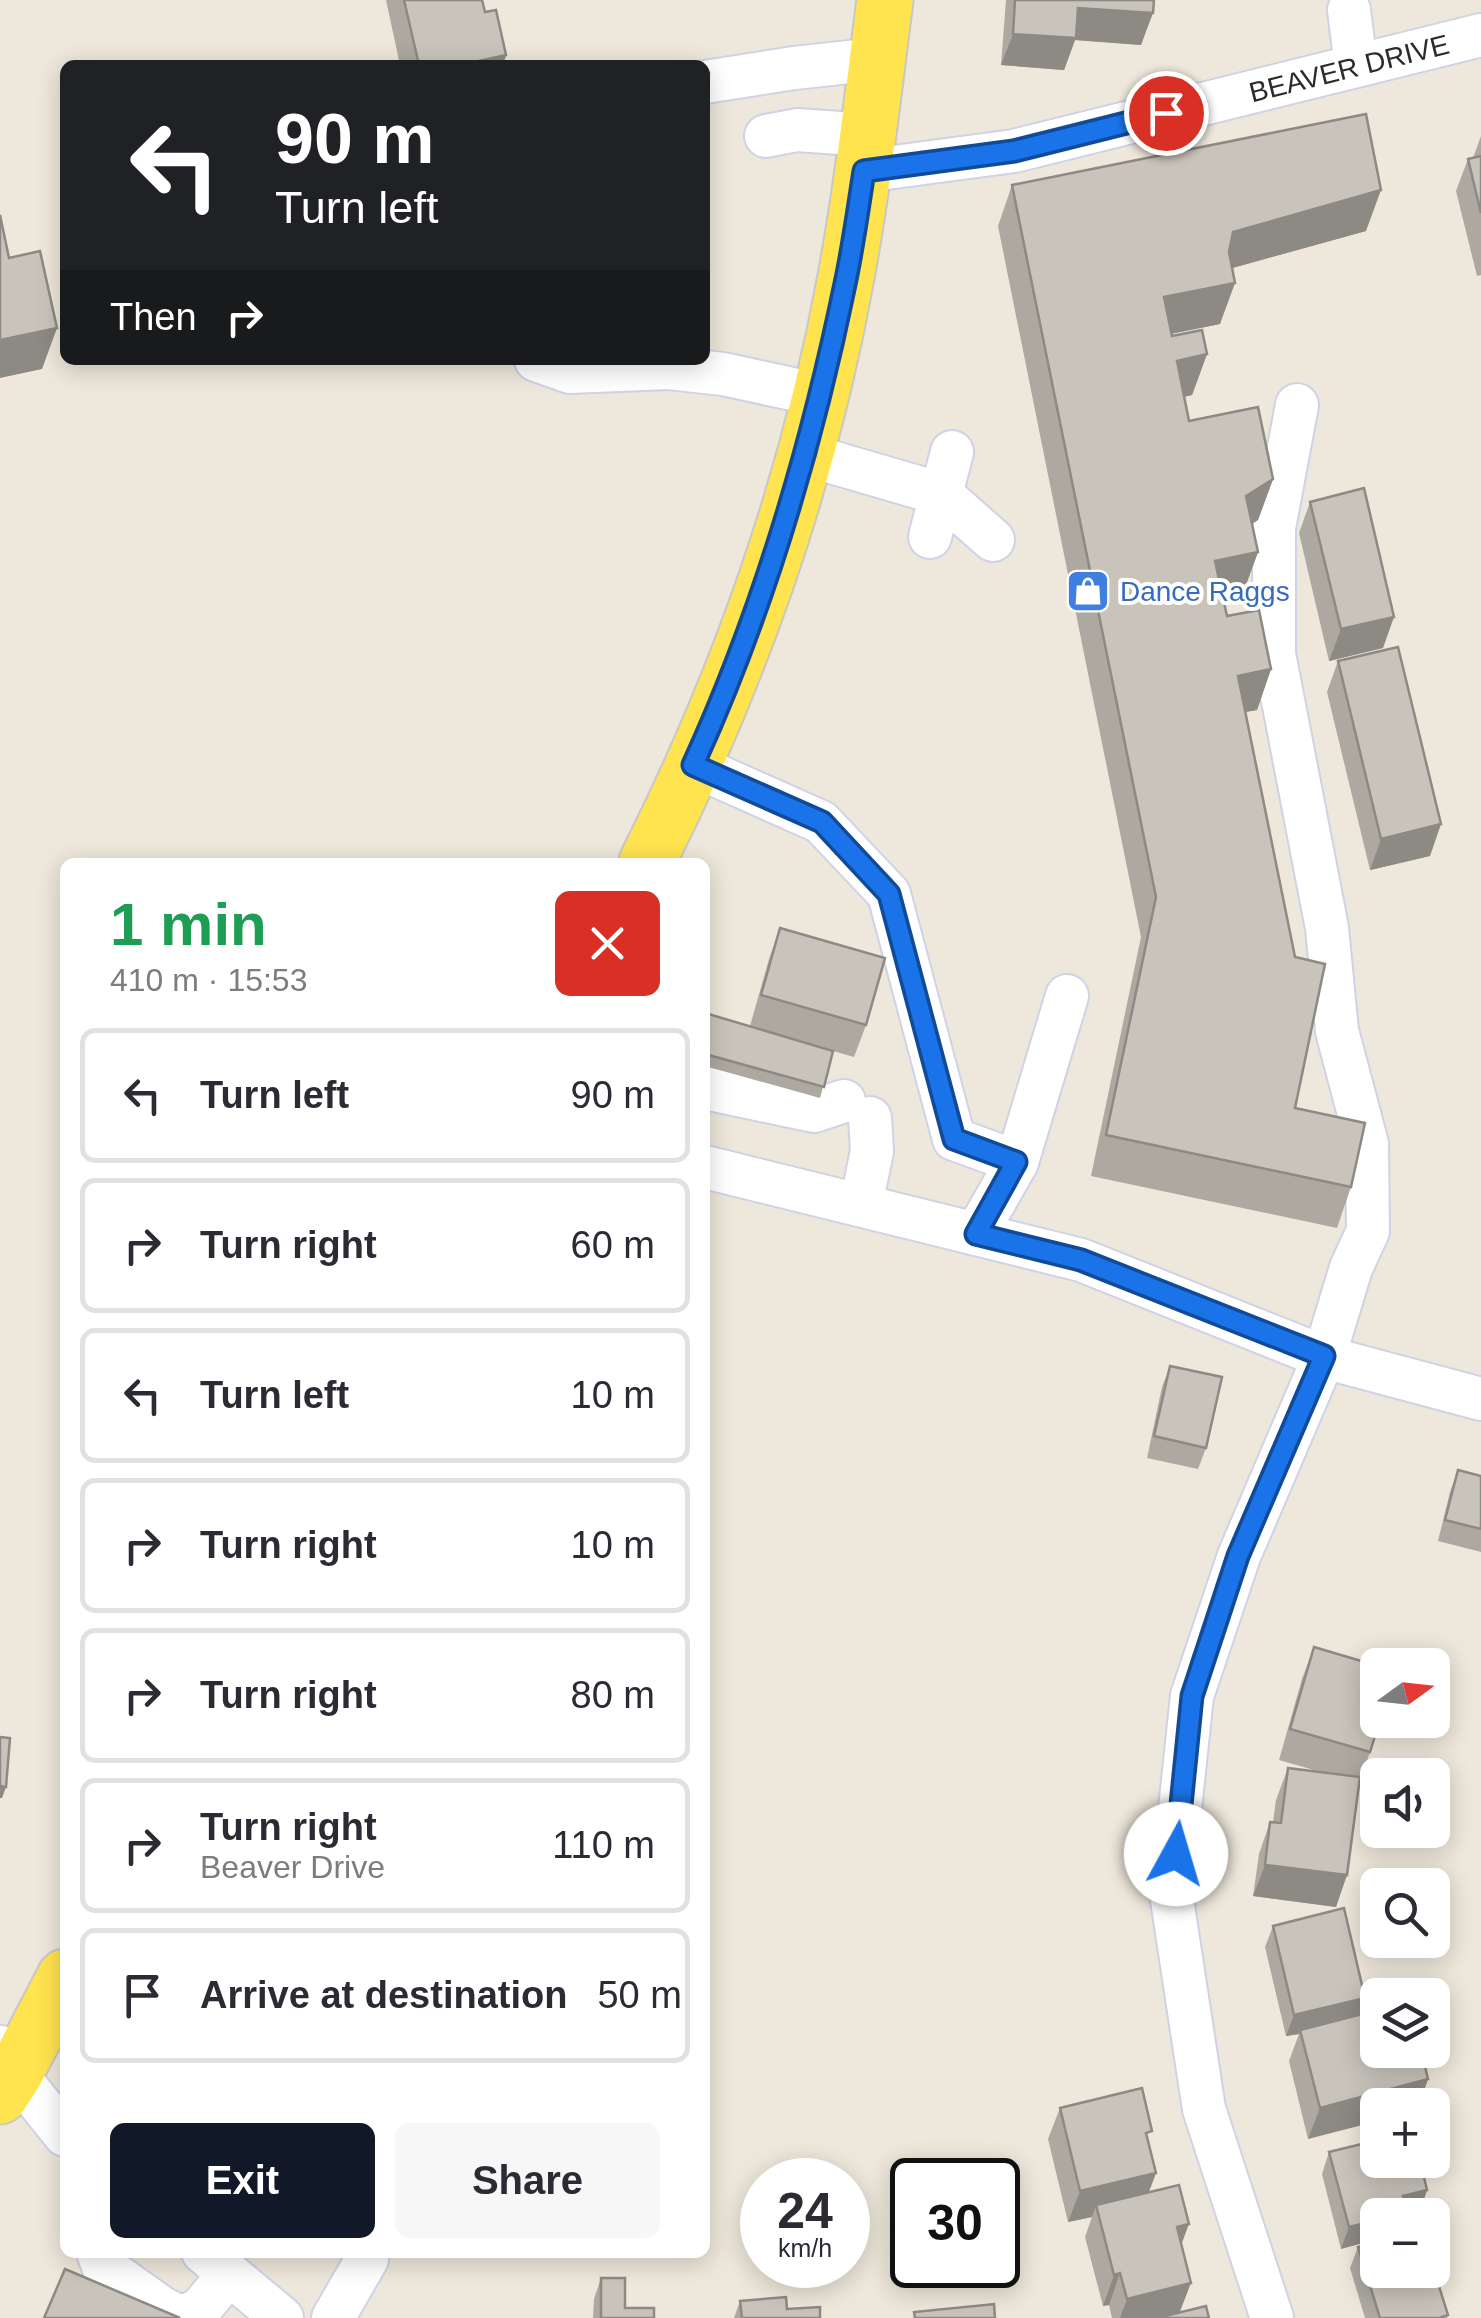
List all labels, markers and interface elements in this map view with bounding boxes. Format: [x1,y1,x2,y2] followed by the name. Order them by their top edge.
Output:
[1246,29,1452,108] street label: BEAVER DRIVE
[1124,71,1209,156] pin
[1139,86,1194,141] icon: arrive
[110,100,240,230] icon: left
[275,100,435,178] text: 90 m
[275,182,438,233] text: Turn left
[217,290,272,345] icon: right
[110,296,197,338] text: Then
[1065,568,1111,614] shop icon: Dance Raggs
[1120,576,1290,607] place label: Dance Raggs
[110,891,267,958] text: 1 min
[555,891,660,996] button: close
[110,962,307,998] text: 410 m · 15:53
[115,1068,170,1123] icon: left
[200,1074,349,1116] text: Turn left
[571,1074,655,1116] text: 90 m
[115,1218,170,1273] icon: right
[200,1224,377,1266] text: Turn right
[571,1224,655,1266] text: 60 m
[115,1368,170,1423] icon: left
[200,1374,349,1416] text: Turn left
[571,1374,655,1416] text: 10 m
[115,1518,170,1573] icon: right
[200,1524,377,1566] text: Turn right
[571,1524,655,1566] text: 10 m
[1360,1648,1450,1738] north arrow
[1360,1648,1450,2288] map controls
[115,1668,170,1723] icon: right
[200,1674,377,1716] text: Turn right
[571,1674,655,1716] text: 80 m
[1360,1758,1450,1848] button: sound
[1124,1802,1228,1906] position arrow
[200,1806,377,1848] text: Turn right
[115,1818,170,1873] icon: right
[552,1824,655,1866] text: 110 m
[200,1849,385,1885] text: Beaver Drive
[1360,1868,1450,1958] button: search
[115,1968,170,2023] icon: arrive
[200,1974,567,2016] text: Arrive at destination
[597,1974,682,2016] text: 50 m
[1360,1978,1450,2068] button: layers
[1360,2088,1450,2178] button: +
[110,2123,375,2238] button: Exit
[395,2123,660,2238] button: Share
[890,2158,1020,2288] speed limit sign: 30
[777,2183,833,2239] text: 24
[1360,2198,1450,2288] button: −
[778,2234,832,2262] text: km/h

